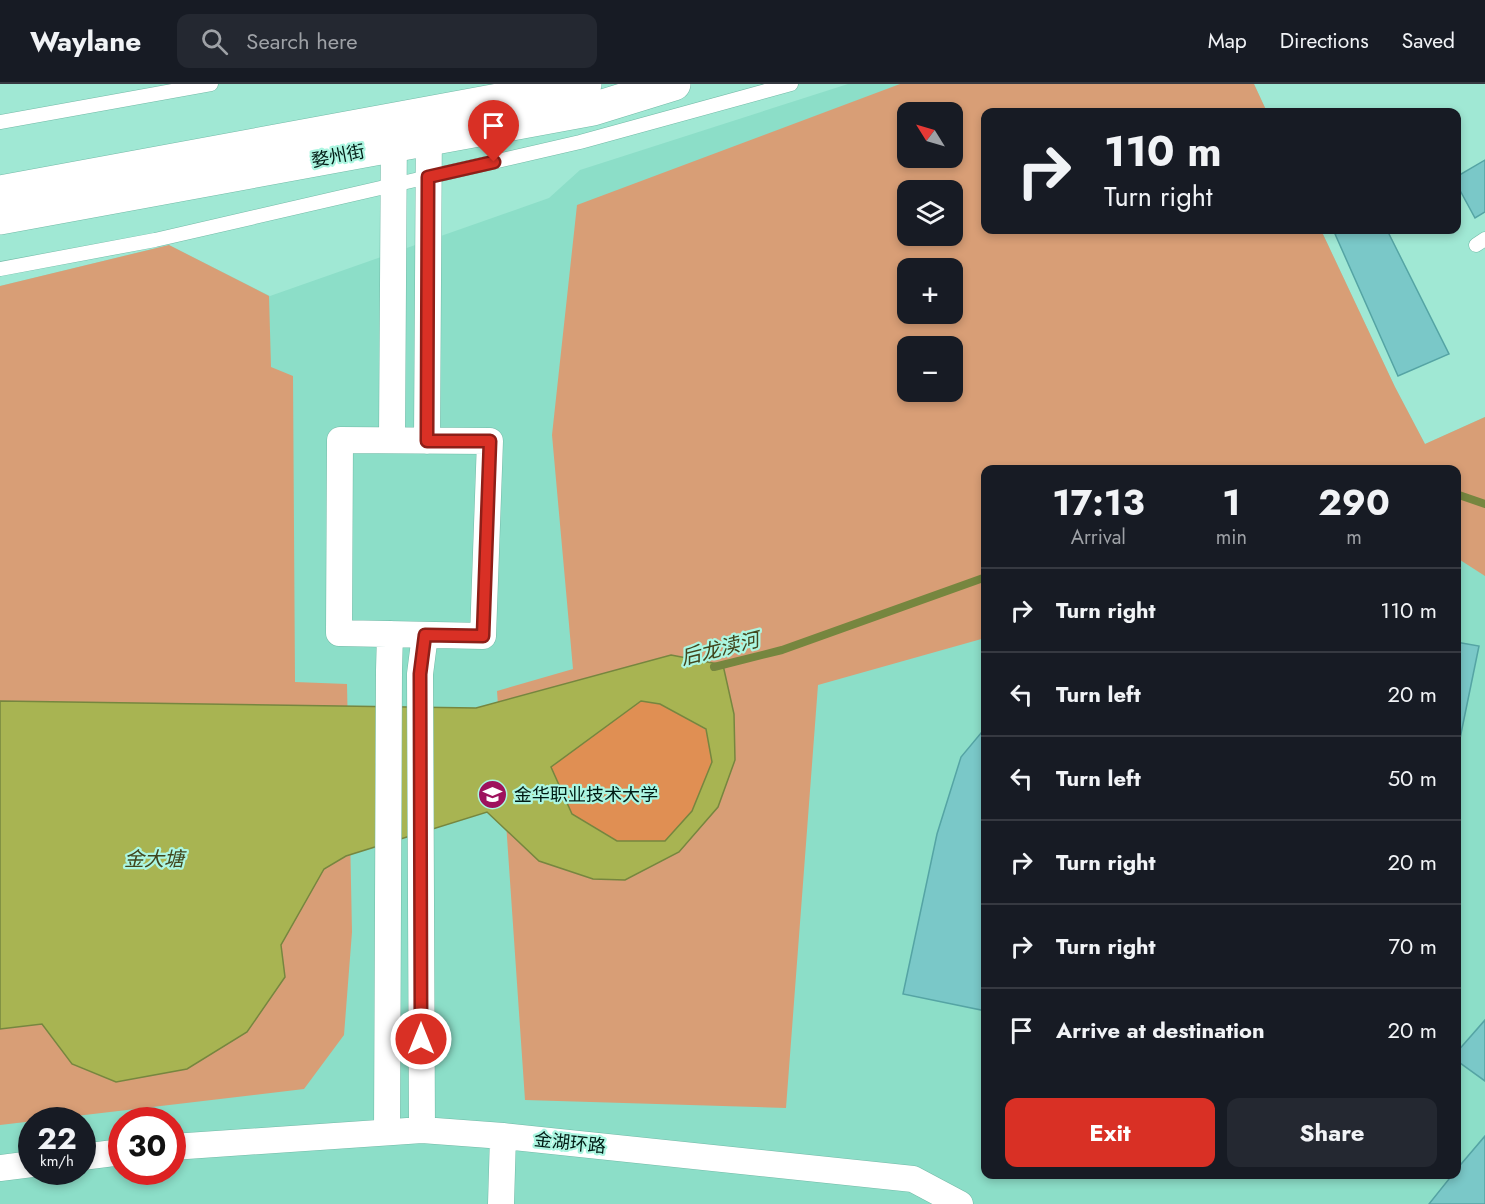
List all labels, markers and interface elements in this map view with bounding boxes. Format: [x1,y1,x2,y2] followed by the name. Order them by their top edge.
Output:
[177,14,597,68] search box
[30,21,141,62] text: Waylane
[198,25,231,58] icon: search
[246,25,358,57] text: Search here
[1208,26,1247,56] text: Map
[1280,26,1369,56] text: Directions
[1402,26,1455,56] text: Saved
[468,100,519,162] pin
[897,102,963,168] north arrow
[897,102,963,402] map controls
[477,109,510,142] icon: arrive
[1104,121,1222,182] text: 110 m
[1005,132,1083,210] icon: right
[309,138,367,174] street label: 婺州街
[1104,177,1212,216] text: Turn right
[897,180,963,246] button: layers
[897,258,963,324] button: +
[897,336,963,402] button: −
[1052,476,1145,528] text: 17:13
[1222,476,1241,528] text: 1
[1318,476,1390,528] text: 290
[1071,523,1126,552] text: Arrival
[1216,523,1247,552] text: min
[1346,523,1362,552] text: m
[1005,594,1038,627] icon: right
[1056,594,1156,626] text: Turn right
[1380,594,1437,626] text: 110 m
[678,624,766,673] water label: 后龙渎河
[1005,678,1038,711] icon: left
[1056,678,1141,710] text: Turn left
[1388,678,1437,710] text: 20 m
[1005,762,1038,795] icon: left
[1056,762,1141,794] text: Turn left
[1388,762,1437,794] text: 50 m
[477,779,509,811] school or university icon: 金华职业技术大学
[514,782,658,808] place label: 金华职业技术大学
[124,845,187,874] water label: 金大塘
[1005,846,1038,879] icon: right
[1056,846,1156,878] text: Turn right
[1388,846,1437,878] text: 20 m
[1005,930,1038,963] icon: right
[1056,930,1156,962] text: Turn right
[1388,930,1437,962] text: 70 m
[389,1007,453,1071] position arrow
[1005,1014,1038,1047] icon: arrive
[1056,1014,1265,1046] text: Arrive at destination
[1388,1014,1437,1046] text: 20 m
[1005,1098,1215,1167] button: Exit
[1227,1098,1437,1167] button: Share
[108,1107,186,1185] speed limit sign: 30
[37,1117,77,1160] text: 22
[533,1126,607,1160] street label: 金湖环路
[40,1150,74,1172] text: km/h

